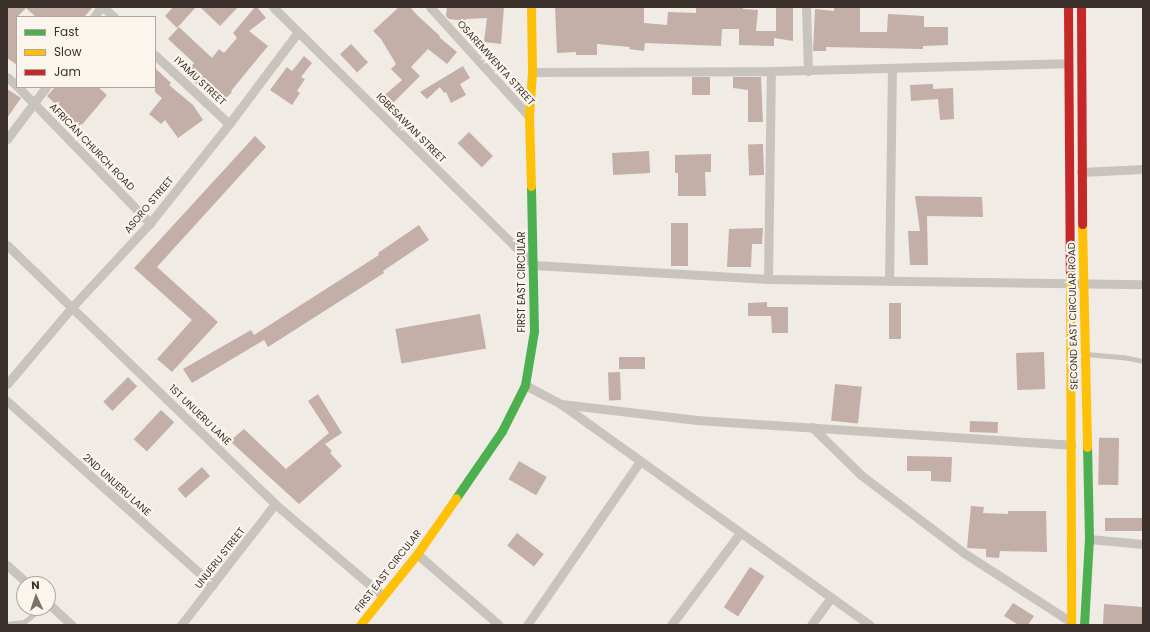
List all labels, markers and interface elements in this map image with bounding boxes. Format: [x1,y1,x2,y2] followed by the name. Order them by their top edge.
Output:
[16,16,156,88] legend
[455,18,537,108] street label: OSAREMWENTA STREET
[54,23,79,40] text: Fast
[54,43,82,60] text: Slow
[172,54,228,108] street label: IYAMU STREET
[54,63,81,80] text: Jam
[374,91,448,165] street label: IGBESAWAN STREET
[47,101,137,193] street label: AFRICAN CHURCH ROAD
[122,174,176,236] street label: ASORO STREET
[516,231,528,333] street label: FIRST EAST CIRCULAR
[1066,242,1080,390] street label: SECOND EAST CIRCULAR ROAD
[167,382,233,448] street label: 1ST UNUERU LANE
[81,451,153,519] street label: 2ND UNUERU LANE
[192,525,248,591] street label: UNUERU STREET
[352,527,424,615] street label: FIRST EAST CIRCULAR
[16,576,56,616] north arrow
[31,577,40,593] text: N

